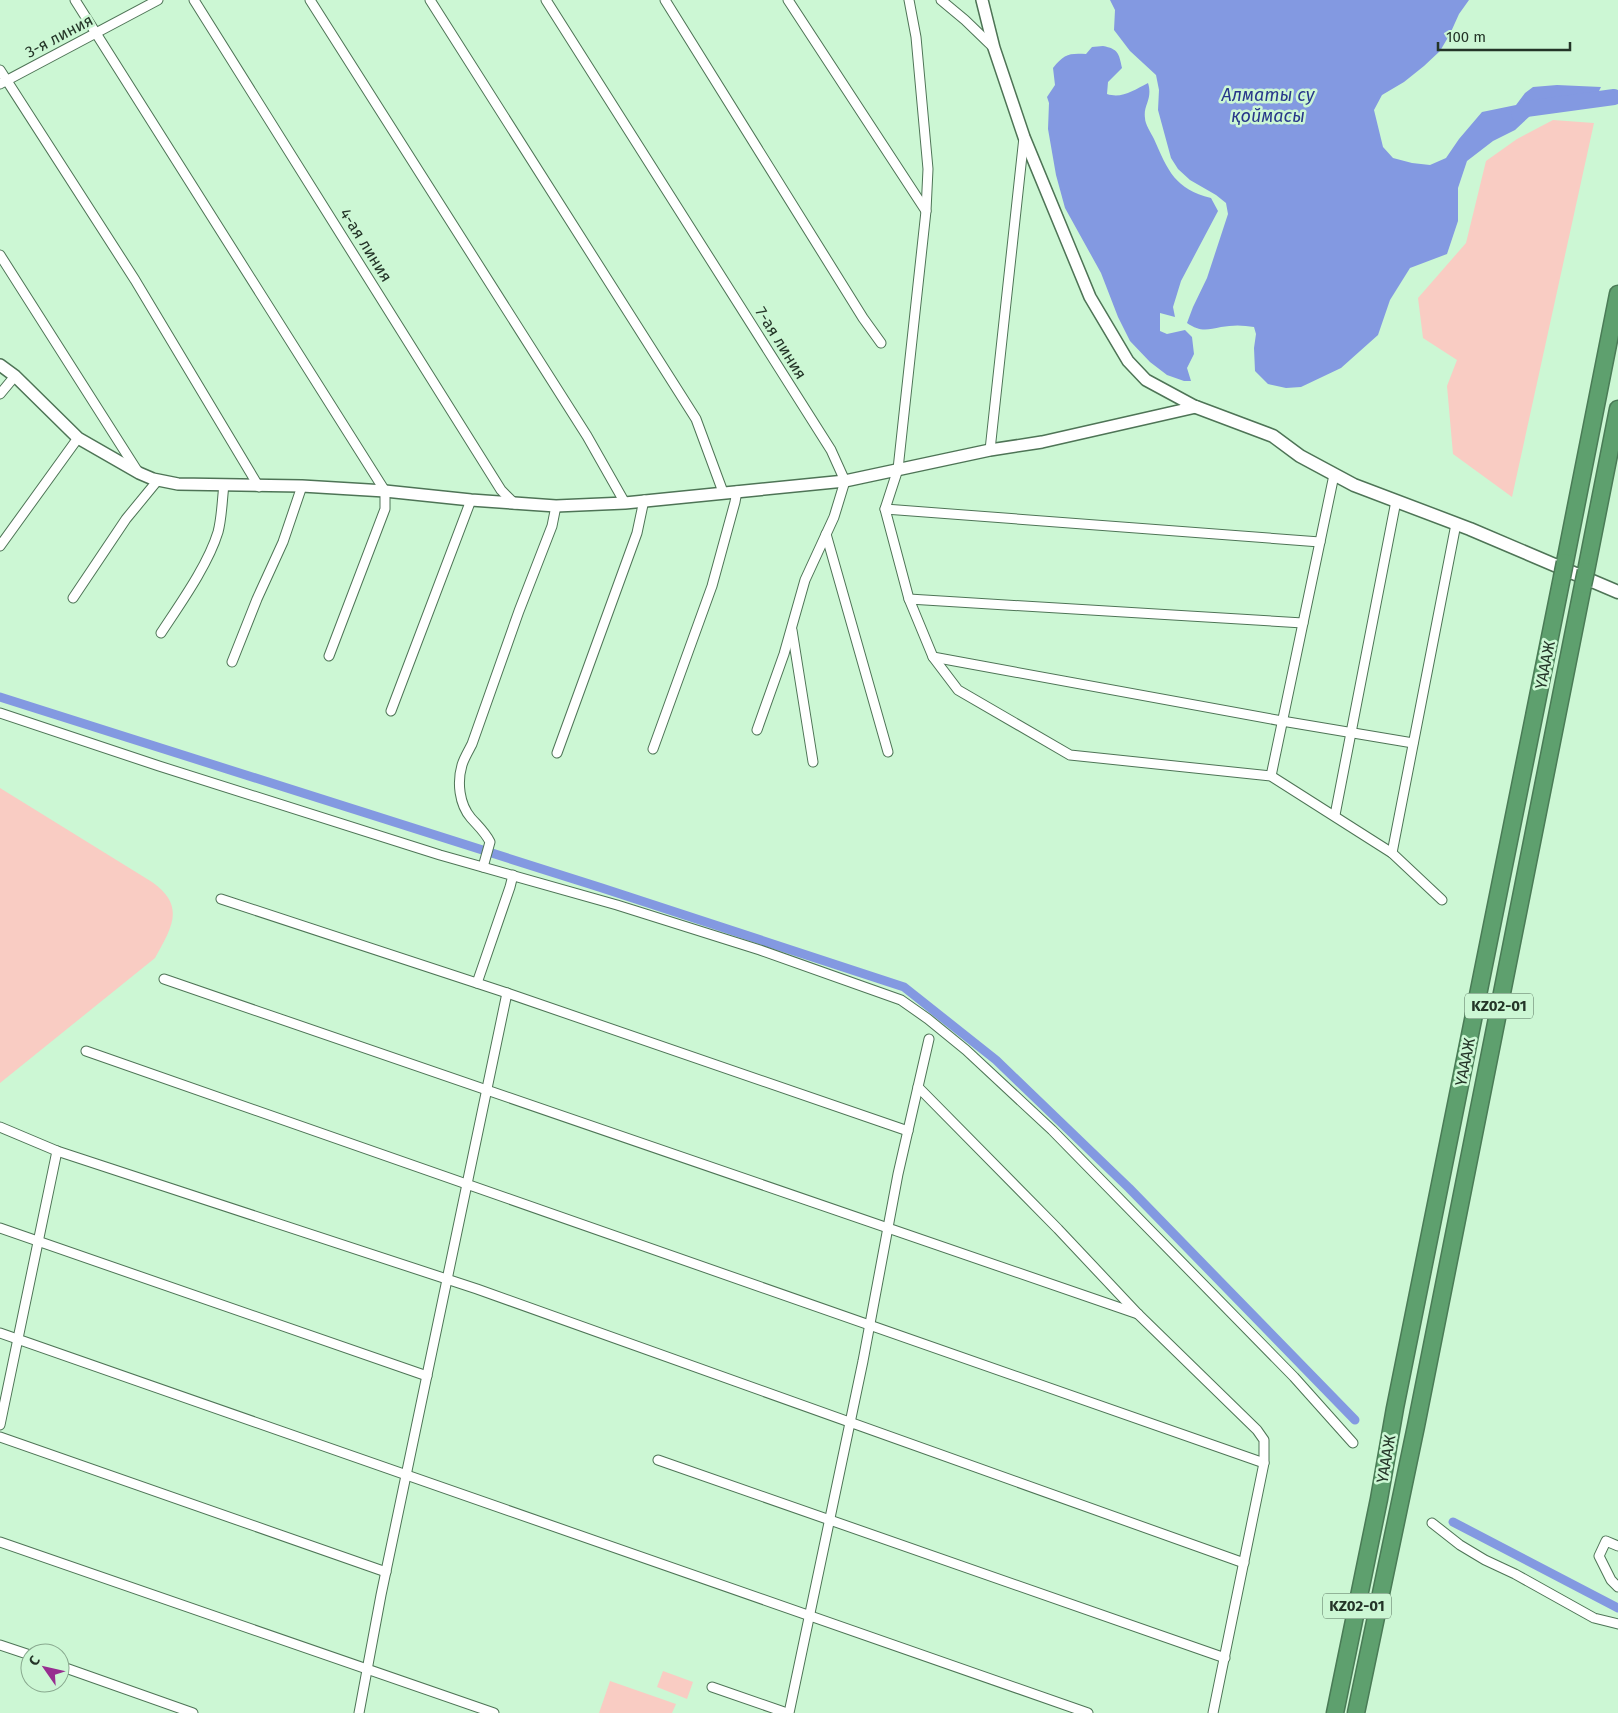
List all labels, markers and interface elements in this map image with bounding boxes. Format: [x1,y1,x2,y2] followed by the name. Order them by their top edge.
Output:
[22,10,96,62] street label: 3-я линия
[1438,20,1570,52] scale bar
[1446,28,1486,46] text: 100 m
[1221,84,1316,127] water label: Алматы су қоймасы
[336,205,396,285] street label: 4-ая линия
[751,303,811,383] street label: 7-ая линия
[1531,638,1559,691] street label: ҮАААЖ
[1465,994,1533,1018] road number: KZ02-01
[1451,1035,1479,1088] street label: ҮАААЖ
[1372,1433,1400,1485] street label: ҮАААЖ
[1323,1594,1391,1618] road number: KZ02-01
[20,1643,70,1693] north arrow
[25,1653,44,1669] text: С

